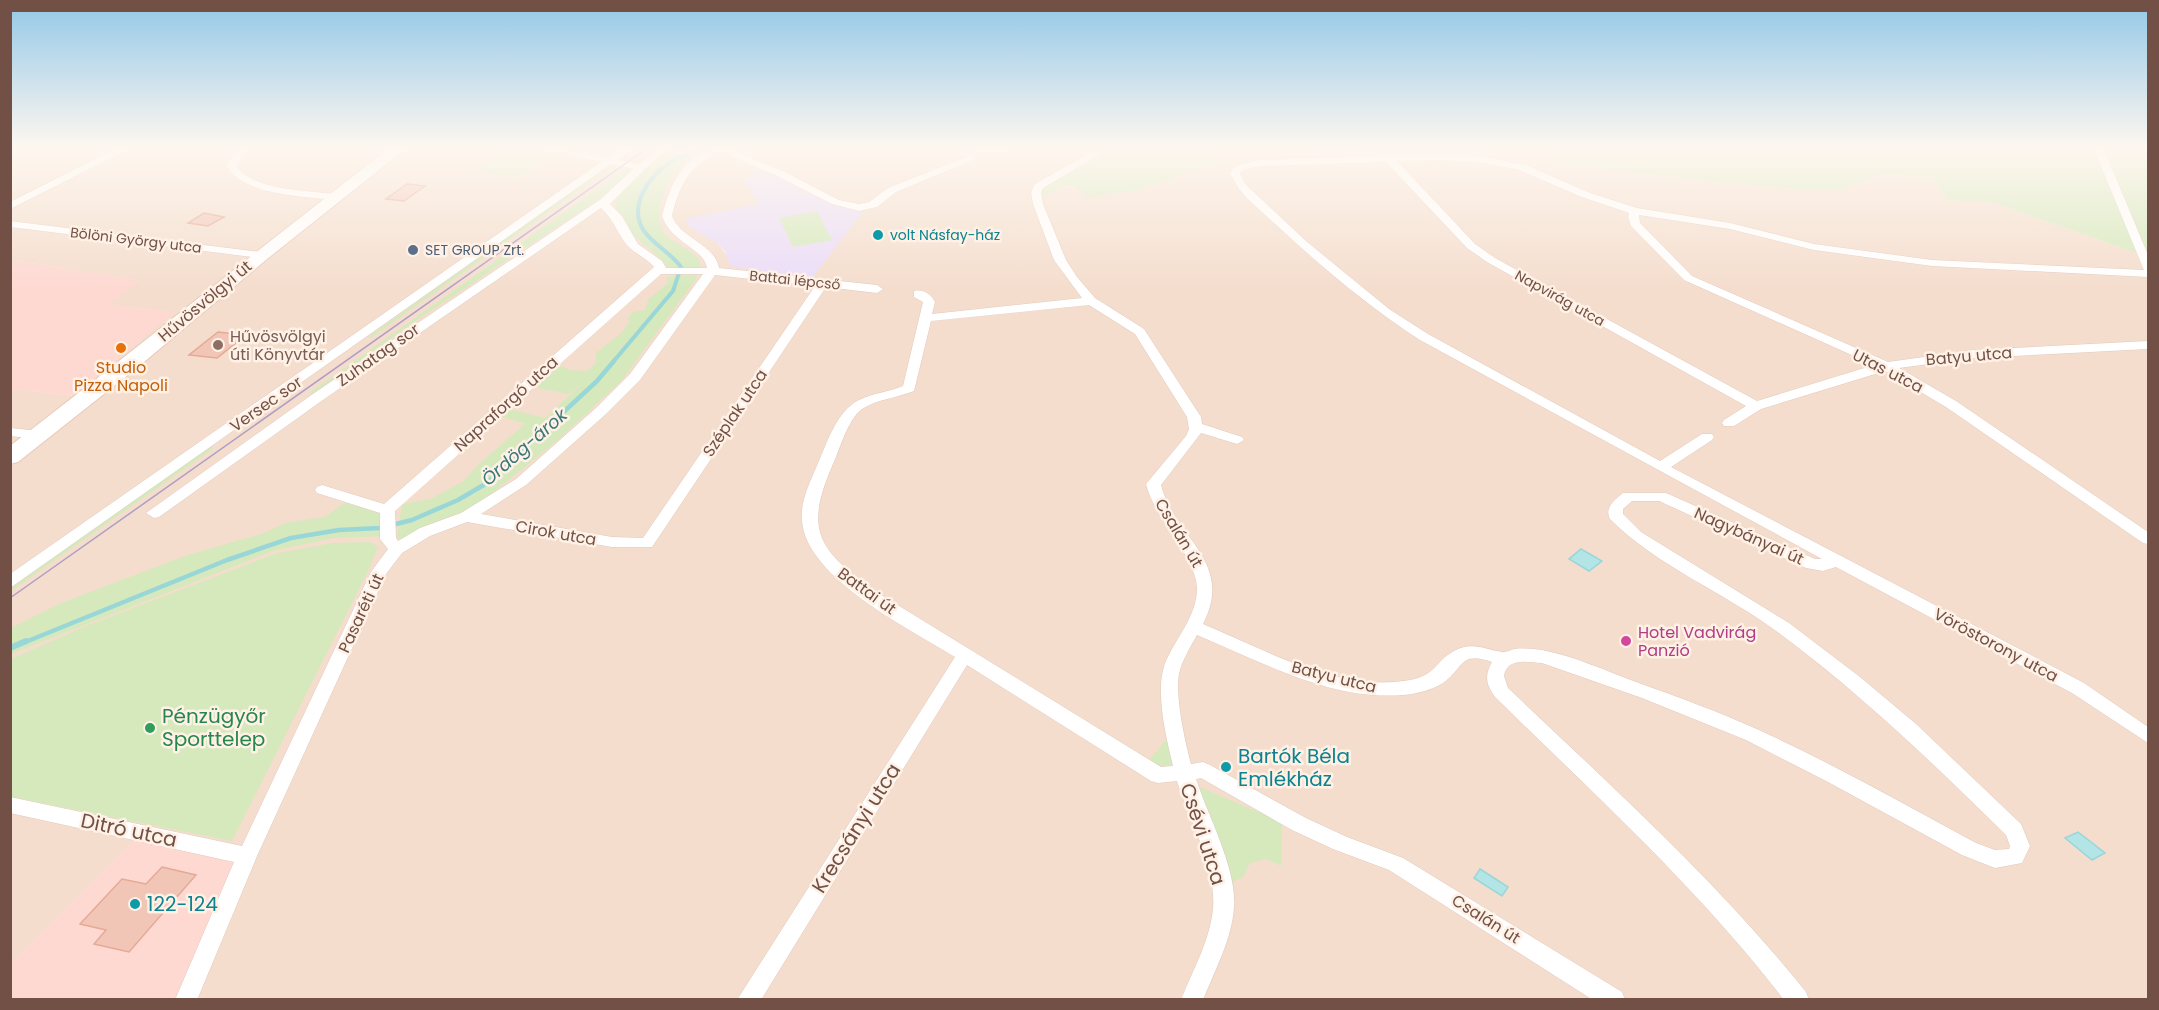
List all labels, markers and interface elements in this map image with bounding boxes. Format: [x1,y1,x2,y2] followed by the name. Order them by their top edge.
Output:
[69,222,203,258] street label: Bölöni György utca
[890,225,1000,245] place label: volt Násfay-ház
[871,228,885,242] marker: volt Násfay-ház
[425,240,524,260] place label: SET GROUP Zrt.
[406,243,420,257] marker: SET GROUP Zrt.
[153,255,257,347] street label: Hűvösvölgyi út
[749,265,841,295] street label: Battai lépcső
[1511,265,1609,331] street label: Napvirág utca
[332,318,424,392] street label: Zuhatag sor
[230,325,326,366] place label: Hűvösvölgyi úti Könyvtár
[211,338,225,352] marker: Hűvösvölgyi úti Könyvtár
[114,341,128,355] marker: Studio Pizza Napoli
[1925,341,2013,371] street label: Batyu utca
[1849,343,1927,399] street label: Utas utca
[449,351,563,457] street label: Napraforgó utca
[74,356,168,397] place label: Studio Pizza Napoli
[697,365,773,461] street label: Széplak utca
[225,371,307,437] street label: Versec sor
[476,402,573,491] water label: Ördög-árok
[1149,494,1209,572] street label: Csalán út
[1690,502,1808,571] street label: Nagybányai út
[514,515,598,551] street label: Cirok utca
[833,562,901,620] street label: Battai út
[333,569,390,656] street label: Pasaréti út
[1930,602,2062,688] street label: Vöröstorony utca
[1638,621,1756,662] place label: Hotel Vadvirág Panzió
[1619,634,1633,648] marker: Hotel Vadvirág Panzió
[1289,655,1379,699] street label: Batyu utca
[162,702,266,753] place label: Pénzügyőr Sporttelep
[143,721,157,735] marker: Pénzügyőr Sporttelep
[1238,742,1350,793] place label: Bartók Béla Emlékház
[805,758,907,898] street label: Krecsányi utca
[1219,760,1233,774] marker: Bartók Béla Emlékház
[1173,780,1233,888] street label: Csévi utca
[78,806,180,854] street label: Ditró utca
[1447,889,1525,949] street label: Csalán út
[147,890,218,918] place label: 122-124
[128,897,142,911] marker: 122-124

